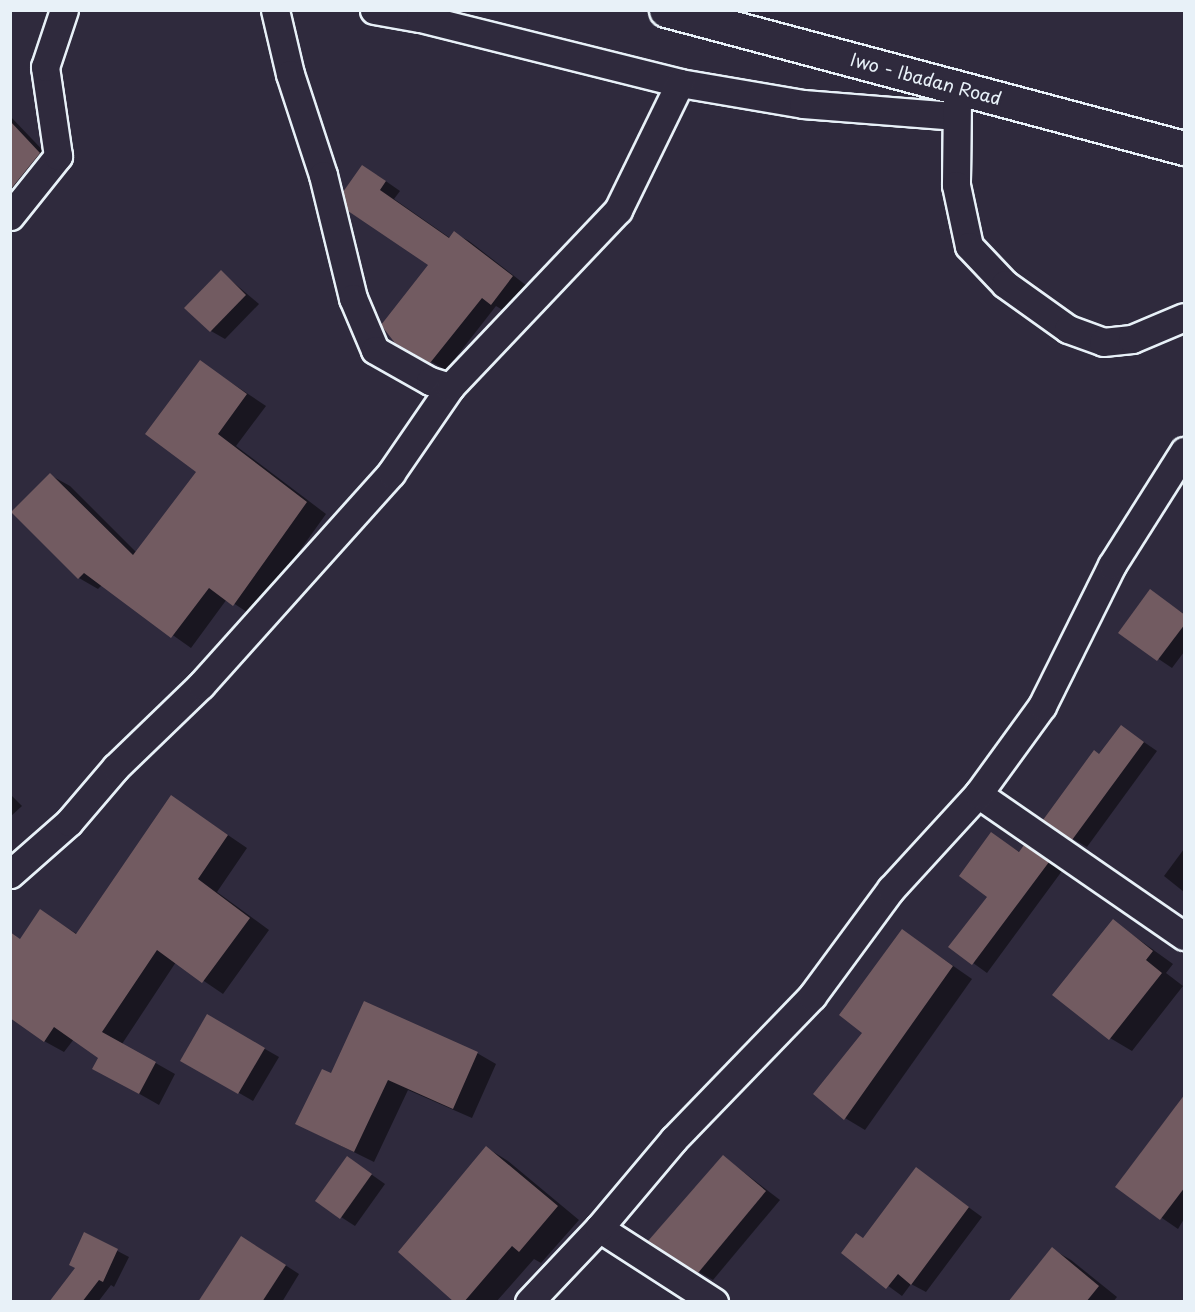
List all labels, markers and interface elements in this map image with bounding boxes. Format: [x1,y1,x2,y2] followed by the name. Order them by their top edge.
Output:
[847,48,1005,110] street label: Iwo - Ibadan Road

